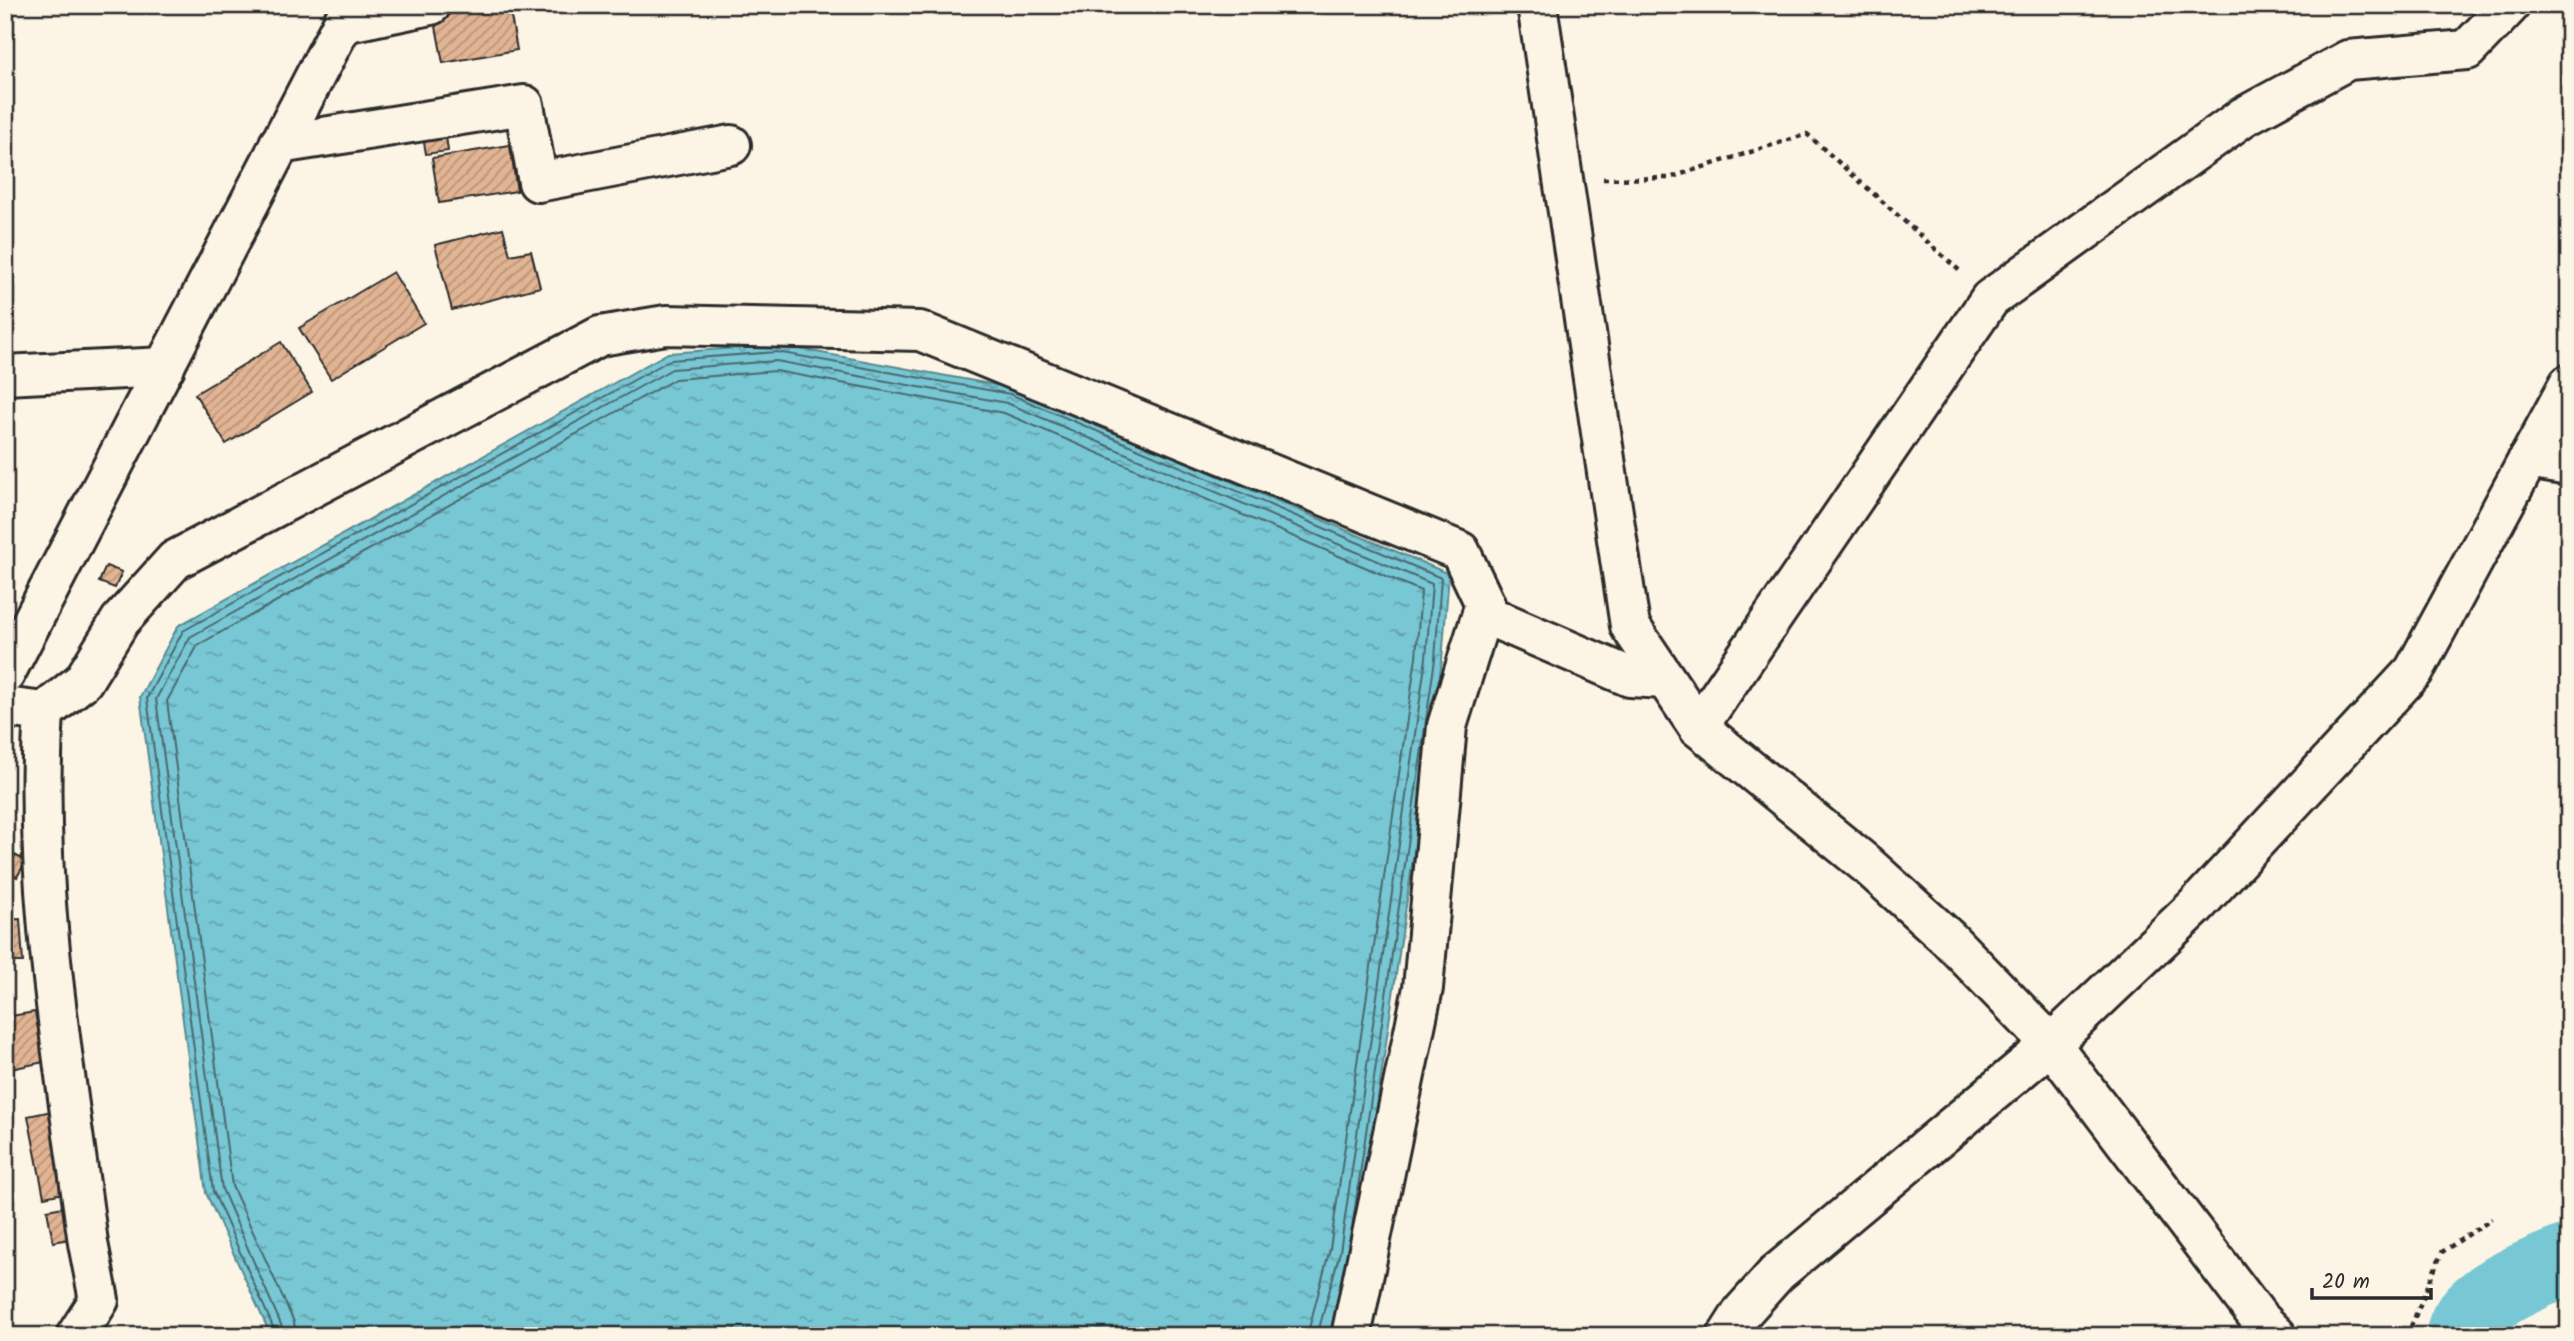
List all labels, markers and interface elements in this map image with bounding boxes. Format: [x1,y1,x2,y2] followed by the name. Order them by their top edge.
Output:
[2312,1257,2430,1301] scale bar
[2322,1266,2370,1299] text: 20 m

